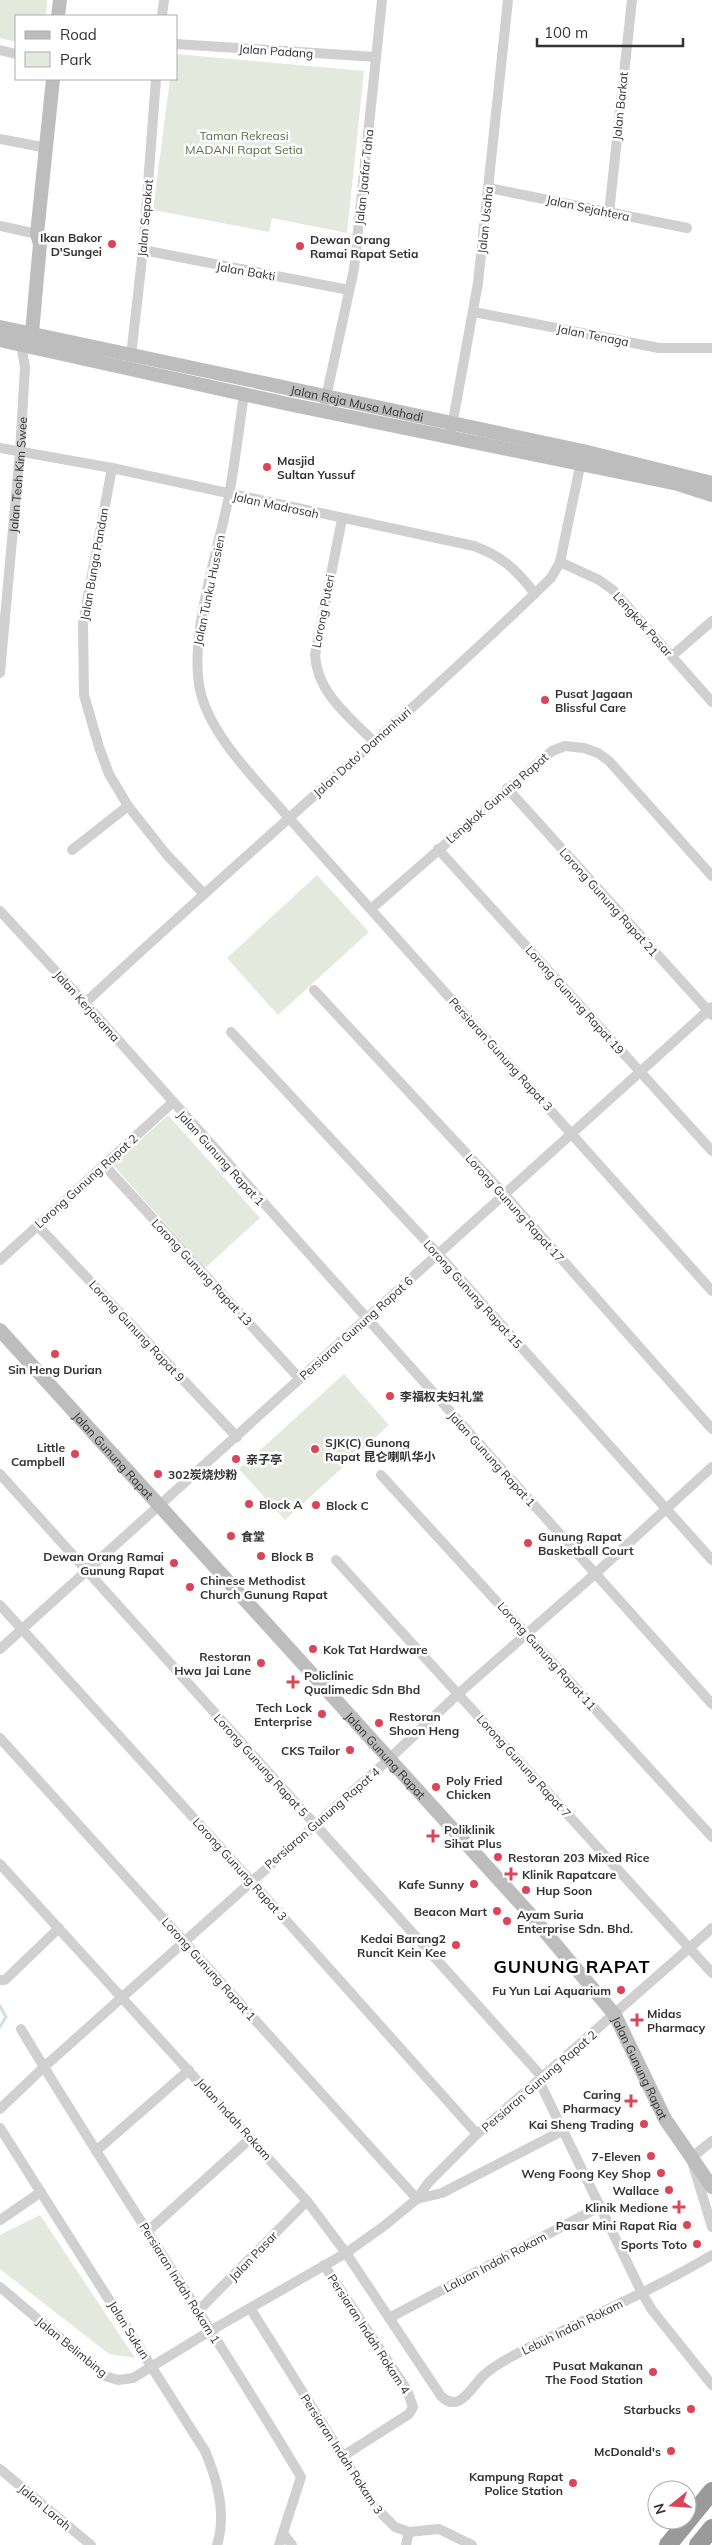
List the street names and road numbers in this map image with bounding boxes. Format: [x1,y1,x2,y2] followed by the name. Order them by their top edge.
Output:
[238,41,314,61] street label: Jalan Padang
[609,71,631,141] street label: Jalan Barkat
[352,128,376,226] street label: Jalan Jaafar Taha
[134,179,156,257] street label: Jalan Sepakat
[474,186,496,254] street label: Jalan Usaha
[545,192,631,224] street label: Jalan Sejahtera
[215,258,277,284] street label: Jalan Bakti
[556,321,630,349] street label: Jalan Tenaga
[289,382,425,424] street label: Jalan Raja Musa Mahadi
[5,416,30,533] street label: Jalan Teoh Kim Swee
[232,489,320,521] street label: Jalan Madrasah
[77,506,111,622] street label: Jalan Bunga Pandan
[190,533,228,647] street label: Jalan Tunku Hussien
[309,573,337,649] street label: Lorong Puteri
[610,589,676,660] street label: Lengkok Pasar
[310,704,414,800] street label: Jalan Dato' Damanhuri
[443,749,551,847] street label: Lengkok Gunung Rapat
[556,845,662,959] street label: Lorong Gunung Rapat 21
[522,943,628,1057] street label: Lorong Gunung Rapat 19
[51,967,123,1045] street label: Jalan Kerjasama
[446,994,556,1114] street label: Persiaran Gunung Rapat 3
[174,1107,268,1209] street label: Jalan Gunung Rapat 1
[31,1131,141,1231] street label: Lorong Gunung Rapat 2
[462,1151,568,1265] street label: Lorong Gunung Rapat 17
[149,1215,255,1329] street label: Lorong Gunung Rapat 13
[420,1237,526,1351] street label: Lorong Gunung Rapat 15
[296,1273,416,1383] street label: Persiaran Gunung Rapat 6
[86,1277,188,1385] street label: Lorong Gunung Rapat 9
[70,1408,157,1502] street label: Jalan Gunung Rapat
[445,1408,539,1510] street label: Jalan Gunung Rapat 1
[494,1599,600,1713] street label: Lorong Gunung Rapat 11
[342,1708,429,1802] street label: Jalan Gunung Rapat
[211,1710,311,1820] street label: Lorong Gunung Rapat 5
[474,1711,574,1821] street label: Lorong Gunung Rapat 7
[261,1764,383,1872] street label: Persiaran Gunung Rapat 4
[190,1814,290,1924] street label: Lorong Gunung Rapat 3
[159,1914,259,2024] street label: Lorong Gunung Rapat 1
[609,2014,671,2122] street label: Jalan Gunung Rapat
[478,2027,600,2135] street label: Persiaran Gunung Rapat 2
[193,2075,275,2163] street label: Jalan Indah Rokam
[137,2220,223,2346] street label: Persiaran Indah Rokam 1
[226,2227,281,2284] street label: Jalan Pasar
[441,2229,549,2295] street label: Laluan Indah Rokam
[325,2271,413,2397] street label: Persiaran Indah Rokam 4
[519,2296,625,2358] street label: Lebuh Indah Rokam
[105,2298,153,2362] street label: Jalan Sukun
[34,2314,110,2380] street label: Jalan Belimbing
[298,2391,386,2517] street label: Persiaran Indah Rokam 3
[16,2481,74,2533] street label: Jalan Larah

